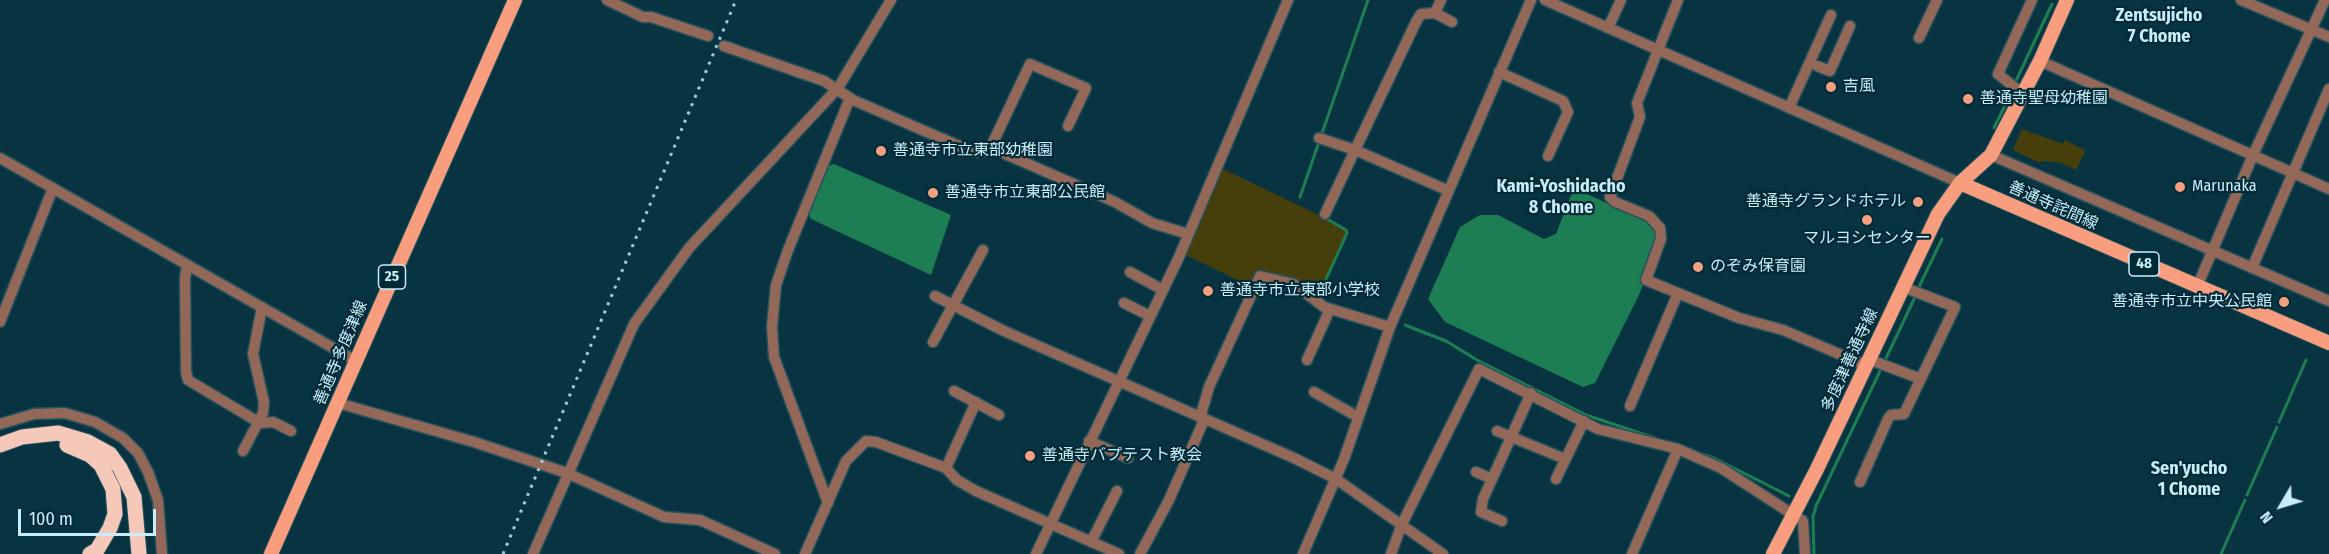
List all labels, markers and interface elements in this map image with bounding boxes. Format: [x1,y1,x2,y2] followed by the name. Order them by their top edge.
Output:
[2116,5,2202,48] district label: Zentsujicho 7 Chome
[1843,77,1875,97] place label: 吉風
[1824,80,1838,94] marker: 吉風
[1980,89,2108,109] place label: 善通寺聖母幼稚園
[1961,92,1975,106] marker: 善通寺聖母幼稚園
[893,141,1053,161] place label: 善通寺市立東部幼稚園
[874,144,888,158] marker: 善通寺市立東部幼稚園
[1496,176,1626,219] district label: Kami-Yoshidacho 8 Chome
[2192,177,2256,197] place label: Marunaka
[2005,178,2101,234] street label: 善通寺詫間線
[2173,180,2187,194] marker: Marunaka
[945,183,1105,203] place label: 善通寺市立東部公民館
[926,186,940,200] marker: 善通寺市立東部公民館
[1746,192,1906,212] place label: 善通寺グランドホテル
[1911,195,1925,209] marker: 善通寺グランドホテル
[1860,213,1874,227] marker: マルヨシセンター
[1803,229,1931,249] place label: マルヨシセンター
[2129,252,2159,276] road number: 48
[1710,257,1806,277] place label: のぞみ保育園
[1691,260,1705,274] marker: のぞみ保育園
[378,265,406,289] road number: 25
[1220,281,1380,301] place label: 善通寺市立東部小学校
[1201,284,1215,298] marker: 善通寺市立東部小学校
[2112,292,2272,312] place label: 善通寺市立中央公民館
[2277,295,2291,309] marker: 善通寺市立中央公民館
[310,298,372,408] street label: 善通寺多度津線
[1818,305,1882,415] street label: 多度津善通寺線
[1042,446,1202,466] place label: 善通寺バプテスト教会
[1023,449,1037,463] marker: 善通寺バプテスト教会
[2151,458,2227,500] district label: Sen'yucho 1 Chome
[2251,476,2311,536] north arrow
[21,497,159,535] scale bar
[29,508,73,530] text: 100 m
[2256,508,2277,527] text: N

